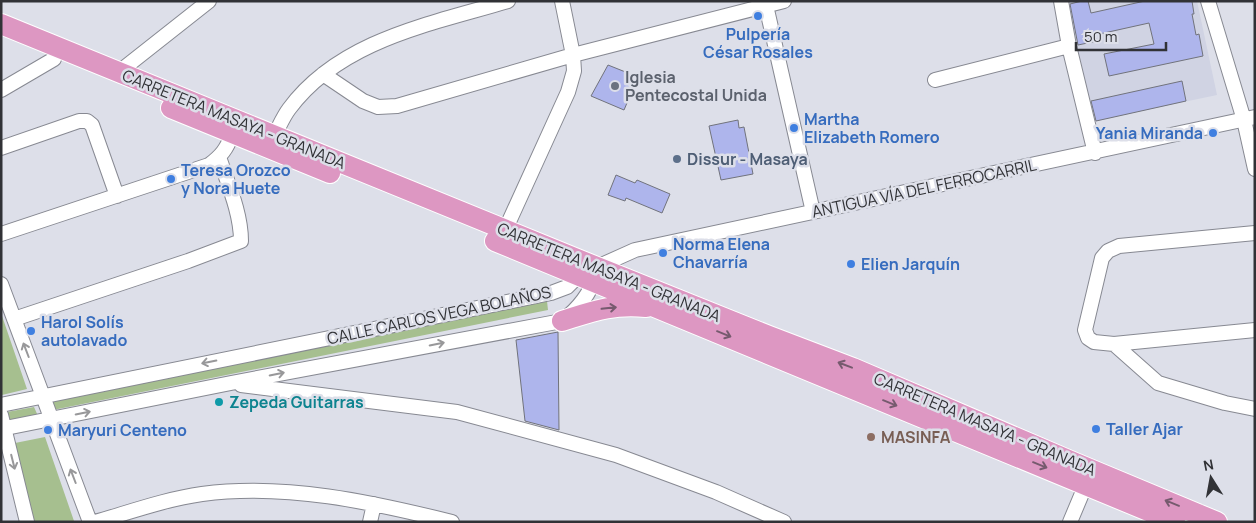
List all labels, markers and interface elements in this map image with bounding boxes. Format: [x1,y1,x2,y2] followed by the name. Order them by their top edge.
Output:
[752,10,764,22] marker: Pulpería César Rosales
[1076,20,1166,52] scale bar
[703,23,813,63] place label: Pulpería César Rosales
[1084,26,1118,47] text: 50 m
[119,64,349,174] street label: CARRETERA MASAYA - GRANADA
[625,66,767,106] place label: Iglesia Pentecostal Unida
[609,80,621,92] marker: Iglesia Pentecostal Unida
[804,108,940,148] place label: Martha Elizabeth Romero
[788,122,800,134] marker: Martha Elizabeth Romero
[1096,122,1203,144] place label: Yania Miranda
[1207,127,1219,139] marker: Yania Miranda
[687,148,808,170] place label: Dissur - Masaya
[671,153,683,165] marker: Dissur - Masaya
[810,153,1038,223] street label: ANTIGUA VÍA DEL FERROCARRIL
[181,159,291,199] place label: Teresa Orozco y Nora Huete
[165,173,177,185] marker: Teresa Orozco y Nora Huete
[494,217,724,327] street label: CARRETERA MASAYA - GRANADA
[673,233,770,273] place label: Norma Elena Chavarría
[657,247,669,259] marker: Norma Elena Chavarría
[861,253,960,275] place label: Elien Jarquín
[845,258,857,270] marker: Elien Jarquín
[325,280,553,350] street label: CALLE CARLOS VEGA BOLAÑOS
[601,303,617,313] one-way arrow
[41,311,127,351] place label: Harol Solís autolavado
[25,325,37,337] marker: Harol Solís autolavado
[716,330,731,340] one-way arrow
[428,339,444,349] one-way arrow
[21,343,30,358] one-way arrow
[202,358,218,367] one-way arrow
[838,360,853,369] one-way arrow
[871,367,1099,481] street label: CARRETERA MASAYA - GRANADA
[269,369,285,379] one-way arrow
[229,391,364,413] place label: Zepeda Guitarras
[213,396,225,408] marker: Zepeda Guitarras
[882,399,897,408] one-way arrow
[75,408,91,417] one-way arrow
[1106,418,1183,440] place label: Taller Ajar
[58,419,187,441] place label: Maryuri Centeno
[1090,423,1102,435] marker: Taller Ajar
[42,424,54,436] marker: Maryuri Centeno
[881,426,951,448] place label: MASINFA
[865,431,877,443] marker: MASINFA
[1186,453,1236,503] north arrow
[9,454,18,470] one-way arrow
[1202,454,1215,475] text: N
[1032,461,1047,471] one-way arrow
[68,469,77,484] one-way arrow
[1165,498,1180,508] one-way arrow

